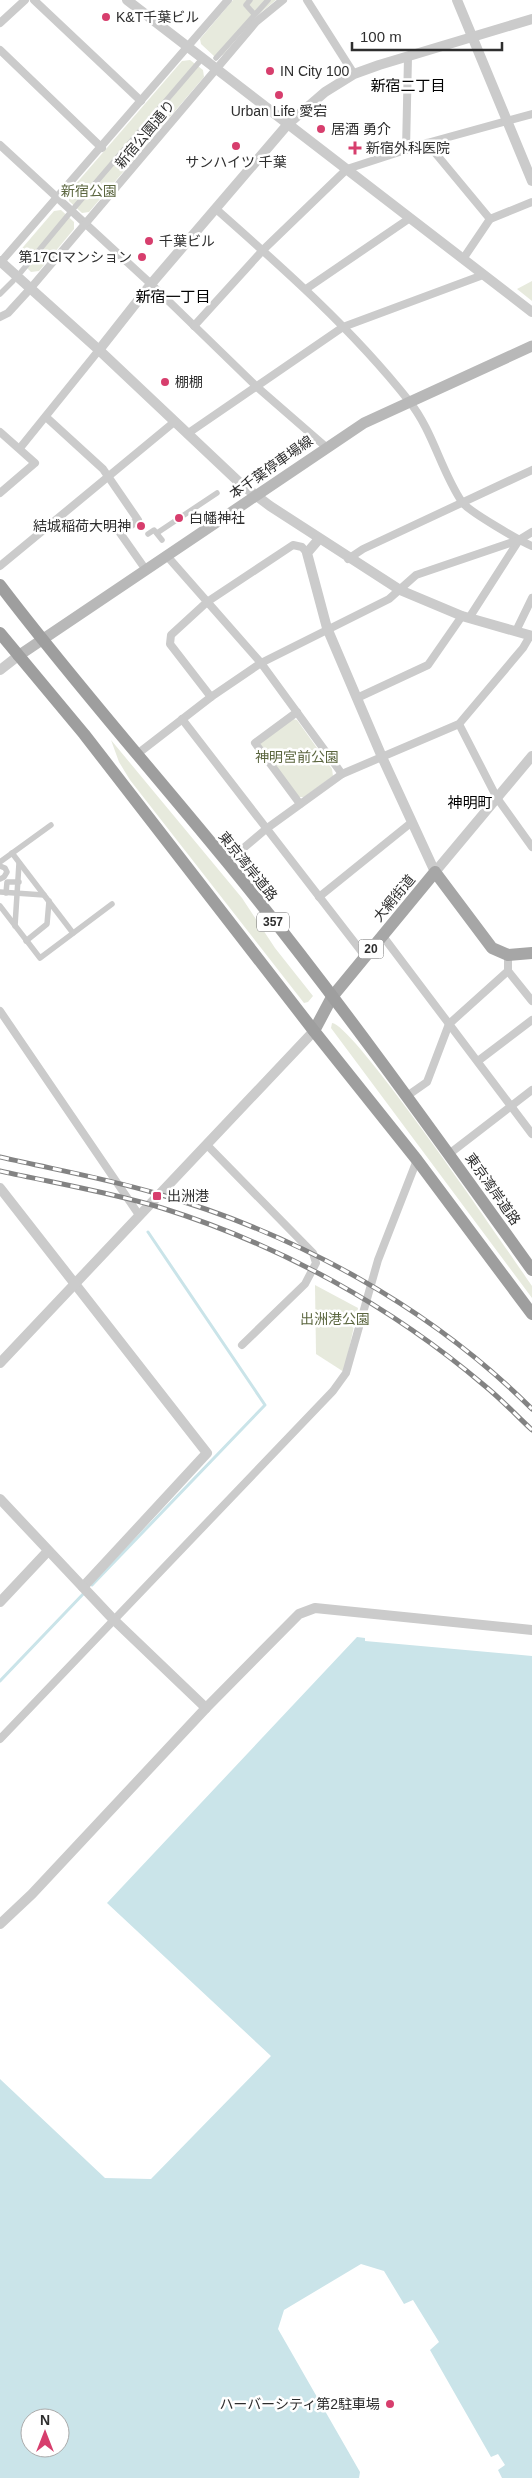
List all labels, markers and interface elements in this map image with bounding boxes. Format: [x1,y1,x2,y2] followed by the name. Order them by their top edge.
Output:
[116,9,199,25] place label: K&T千葉ビル
[100,11,112,23] marker: K&T千葉ビル
[352,20,502,52] scale bar
[360,28,402,45] text: 100 m
[280,63,349,79] place label: IN City 100
[264,65,276,77] marker: IN City 100
[370,77,446,94] district label: 新宿二丁目
[273,89,285,101] marker: Urban Life 愛宕
[112,97,178,171] street label: 新宿公園通り
[231,103,327,119] place label: Urban Life 愛宕
[331,121,391,137] place label: 居酒 勇介
[315,123,327,135] marker: 居酒 勇介
[230,140,242,152] marker: サンハイツ 千葉
[366,140,450,156] place label: 新宿外科医院
[348,141,362,155] marker: 新宿外科医院
[185,154,287,170] place label: サンハイツ 千葉
[61,183,117,199] park label: 新宿公園
[159,233,215,249] place label: 千葉ビル
[143,235,155,247] marker: 千葉ビル
[18,249,132,265] place label: 第17CIマンション
[136,251,148,263] marker: 第17CIマンション
[135,288,211,305] district label: 新宿一丁目
[175,374,203,390] place label: 棚棚
[159,376,171,388] marker: 棚棚
[226,432,316,502] street label: 本千葉停車場線
[189,510,245,526] place label: 白幡神社
[173,512,185,524] marker: 白幡神社
[33,518,131,534] place label: 結城稲荷大明神
[135,520,147,532] marker: 結城稲荷大明神
[255,749,339,765] park label: 神明宮前公園
[447,794,493,811] district label: 神明町
[215,828,281,904] street label: 東京湾岸道路
[370,871,418,925] street label: 大網街道
[257,912,289,932] road number: 357
[358,940,384,959] road number: 20
[462,1150,524,1228] street label: 東京湾岸道路
[167,1188,209,1204] place label: 出洲港
[151,1190,163,1202] marker: 出洲港
[300,1311,370,1327] park label: 出洲港公園
[219,2396,380,2412] place label: ハーバーシティ第2駐車場
[384,2398,396,2410] marker: ハーバーシティ第2駐車場
[20,2408,70,2458] north arrow
[40,2412,50,2428] text: N

